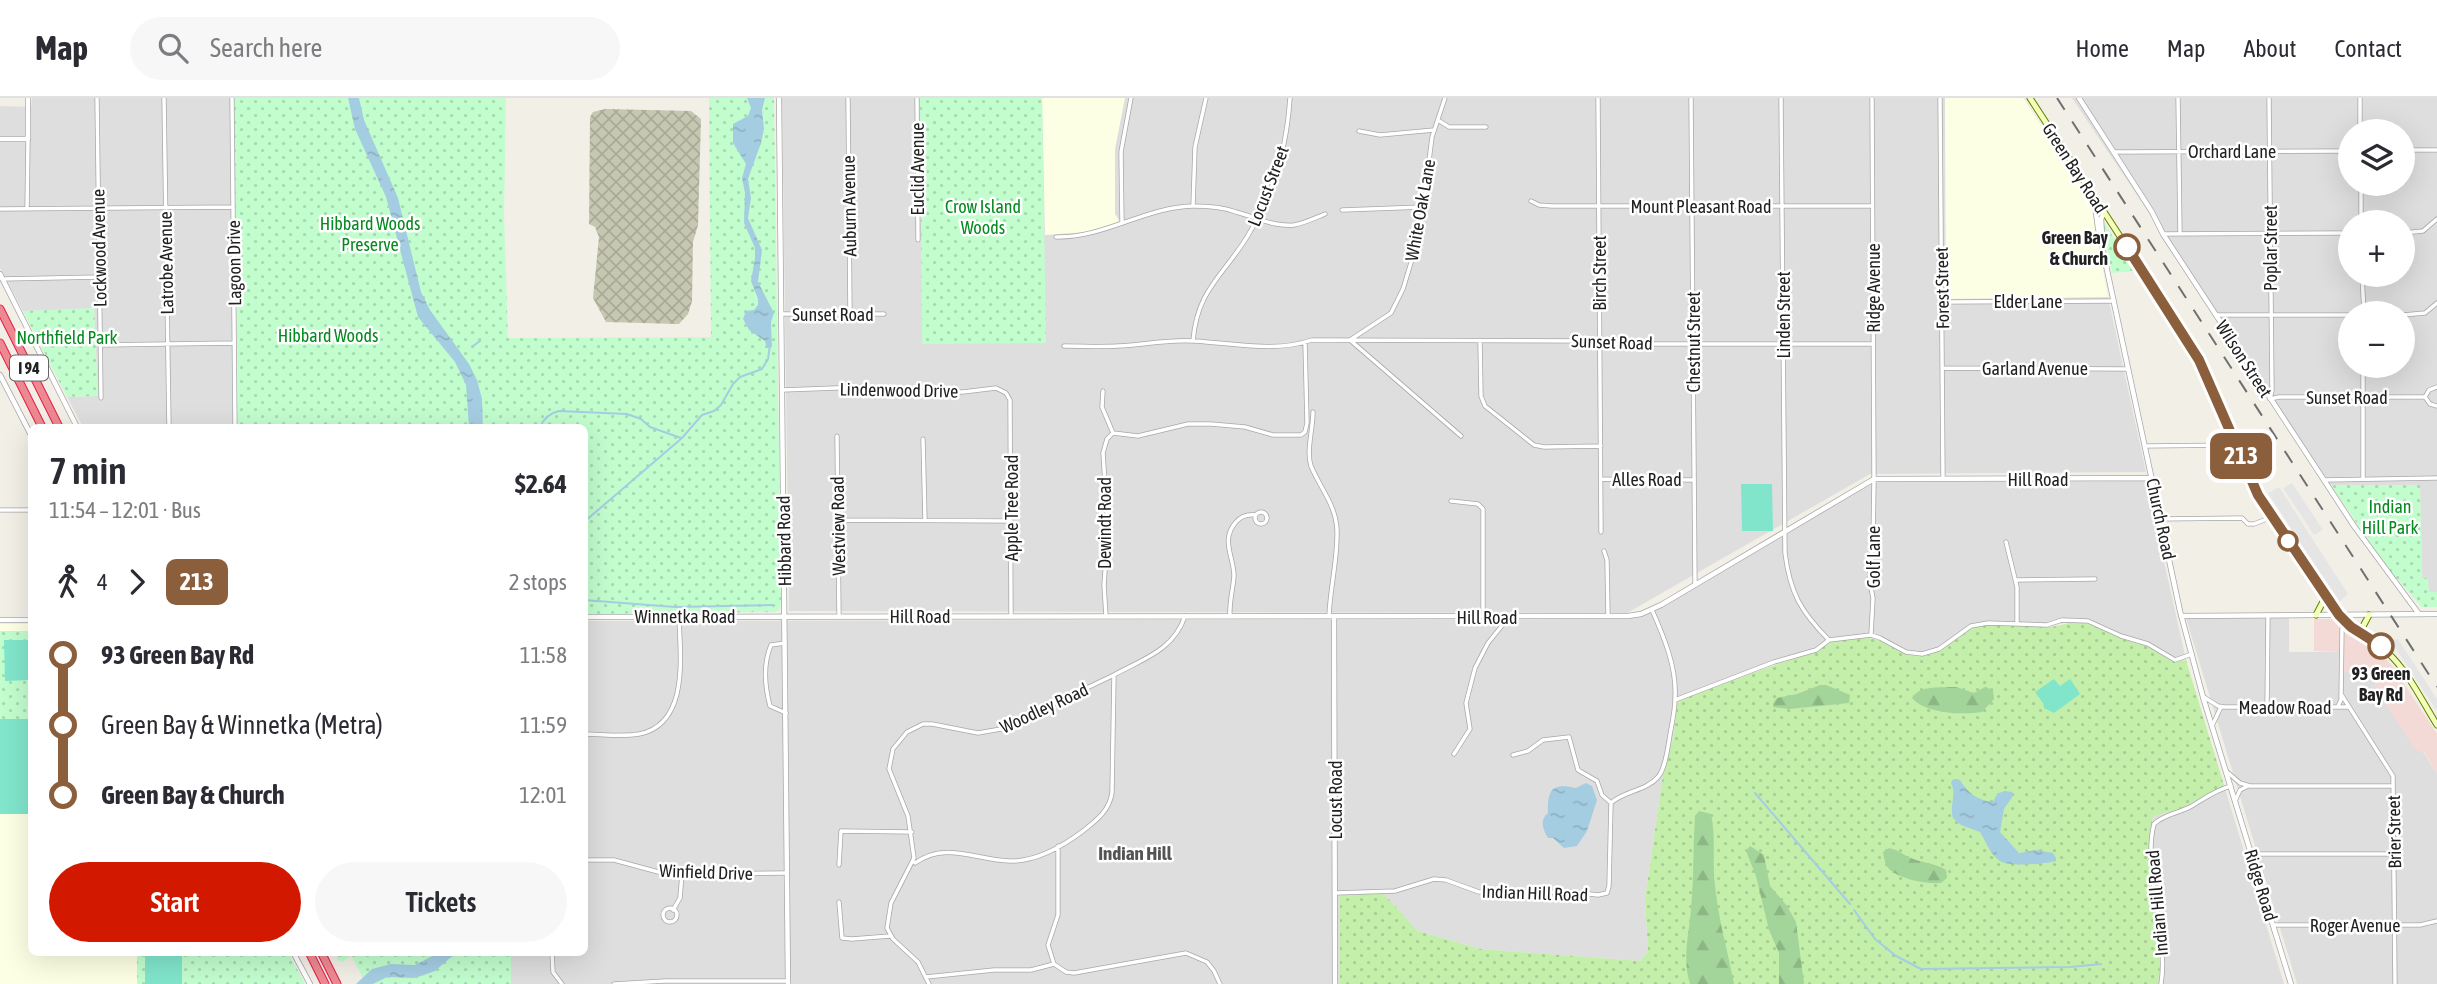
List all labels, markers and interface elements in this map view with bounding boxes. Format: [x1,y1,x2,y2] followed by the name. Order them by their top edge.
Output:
[130,17,620,80] search box
[35,29,88,67] text: Map
[154,29,192,67] icon: search
[210,33,322,63] text: Search here
[2075,35,2129,62] text: Home
[2167,35,2205,62] text: Map
[2243,35,2296,62] text: About
[2334,35,2402,62] text: Contact
[2038,119,2112,217] street label: Green Bay Road
[2338,119,2415,378] map controls
[2338,119,2415,196] button: layers
[907,123,928,215] street label: Euclid Avenue
[2188,141,2276,162] street label: Orchard Lane
[1243,143,1293,229] street label: Locust Street
[838,155,860,257] street label: Auburn Avenue
[1401,157,1439,263] street label: White Oak Lane
[87,189,111,307] street label: Lockwood Avenue
[945,196,1021,238] park label: Crow Island Woods
[1630,196,1772,217] street label: Mount Pleasant Road
[2260,205,2281,291] street label: Poplar Street
[2338,210,2415,287] button: +
[155,211,177,315] street label: Latrobe Avenue
[320,213,420,255] park label: Hibbard Woods Preserve
[223,220,245,306] street label: Lagoon Drive
[2041,227,2109,269] place label: Green Bay & Church
[2114,234,2140,260] marker: Green Bay & Church
[1589,235,1610,311] street label: Birch Street
[1863,243,1884,333] street label: Ridge Avenue
[1931,247,1953,329] street label: Forest Street
[1773,271,1794,359] street label: Linden Street
[1683,291,1704,393] street label: Chestnut Street
[1994,291,2062,312] street label: Elder Lane
[2338,301,2415,378] button: −
[792,304,874,325] street label: Sunset Road
[2211,317,2277,401] street label: Wilson Street
[278,325,378,346] park label: Hibbard Woods
[16,327,118,348] park label: Northfield Park
[1571,330,1653,354] street label: Sunset Road
[10,356,48,380] road number: I 94
[1982,358,2088,379] street label: Garland Avenue
[839,378,959,402] street label: Lindenwood Drive
[2306,387,2388,408] street label: Sunset Road
[2201,433,2281,479] line badge: 213
[2224,442,2258,469] text: 213
[49,449,127,492] text: 7 min
[1001,455,1022,561] street label: Apple Tree Road
[515,469,567,499] text: $2.64
[1612,469,1682,490] street label: Alles Road
[2008,469,2068,490] street label: Hill Road
[827,476,849,576] street label: Westview Road
[2142,476,2180,562] street label: Church Road
[1094,477,1115,569] street label: Dewindt Road
[773,495,795,587] street label: Hibbard Road
[2362,496,2418,538] park label: Indian Hill Park
[49,497,201,523] text: 11:54 – 12:01 · Bus
[1863,526,1884,588] street label: Golf Lane
[2278,531,2298,551] unlabelled marker
[49,563,87,601] icon: walk
[118,563,156,601] icon: forward
[180,568,214,595] text: 213
[97,569,108,595] text: 4
[509,569,567,595] text: 2 stops
[634,606,736,627] street label: Winnetka Road
[890,606,950,627] street label: Hill Road
[1457,607,1517,628] street label: Hill Road
[2368,633,2394,659] marker: 93 Green Bay Rd
[101,640,254,670] text: 93 Green Bay Rd
[520,642,567,668] text: 11:58
[2351,663,2411,705] place label: 93 Green Bay Rd
[997,678,1091,738] street label: Woodley Road
[2239,697,2332,718] street label: Meadow Road
[101,710,383,740] text: Green Bay & Winnetka (Metra)
[520,712,567,738] text: 11:59
[1325,760,1346,840] street label: Locust Road
[101,780,285,810] text: Green Bay & Church
[519,782,567,808] text: 12:01
[2383,795,2405,869] street label: Brier Street
[1098,842,1173,864] district label: Indian Hill
[2240,847,2282,923] street label: Ridge Road
[2142,849,2172,957] street label: Indian Hill Road
[659,860,753,884] street label: Winfield Drive
[49,862,301,942] button: Start
[315,862,567,942] button: Tickets
[1481,881,1589,905] street label: Indian Hill Road
[2310,915,2400,936] street label: Roger Avenue

